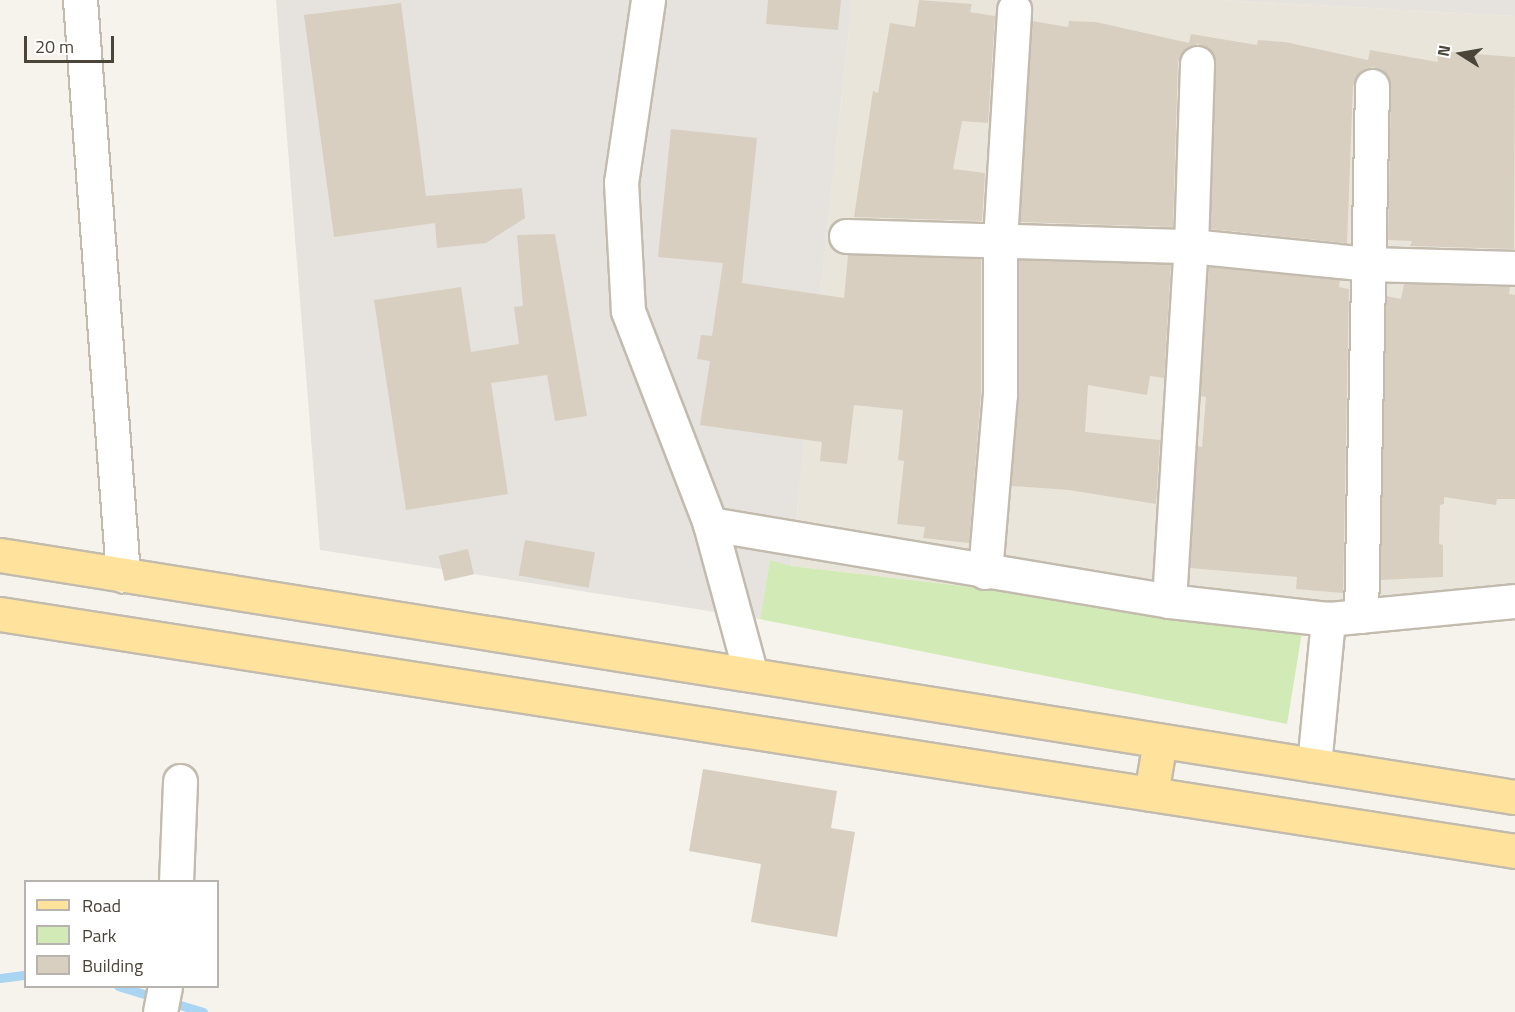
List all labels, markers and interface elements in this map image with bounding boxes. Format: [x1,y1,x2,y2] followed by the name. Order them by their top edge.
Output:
[27,24,117,62] scale bar
[1431,24,1491,84] north arrow
[35,33,74,60] text: 20 m
[1430,43,1456,58] text: N
[24,880,219,988] legend
[82,892,121,919] text: Road
[82,922,116,949] text: Park
[82,952,143,979] text: Building

